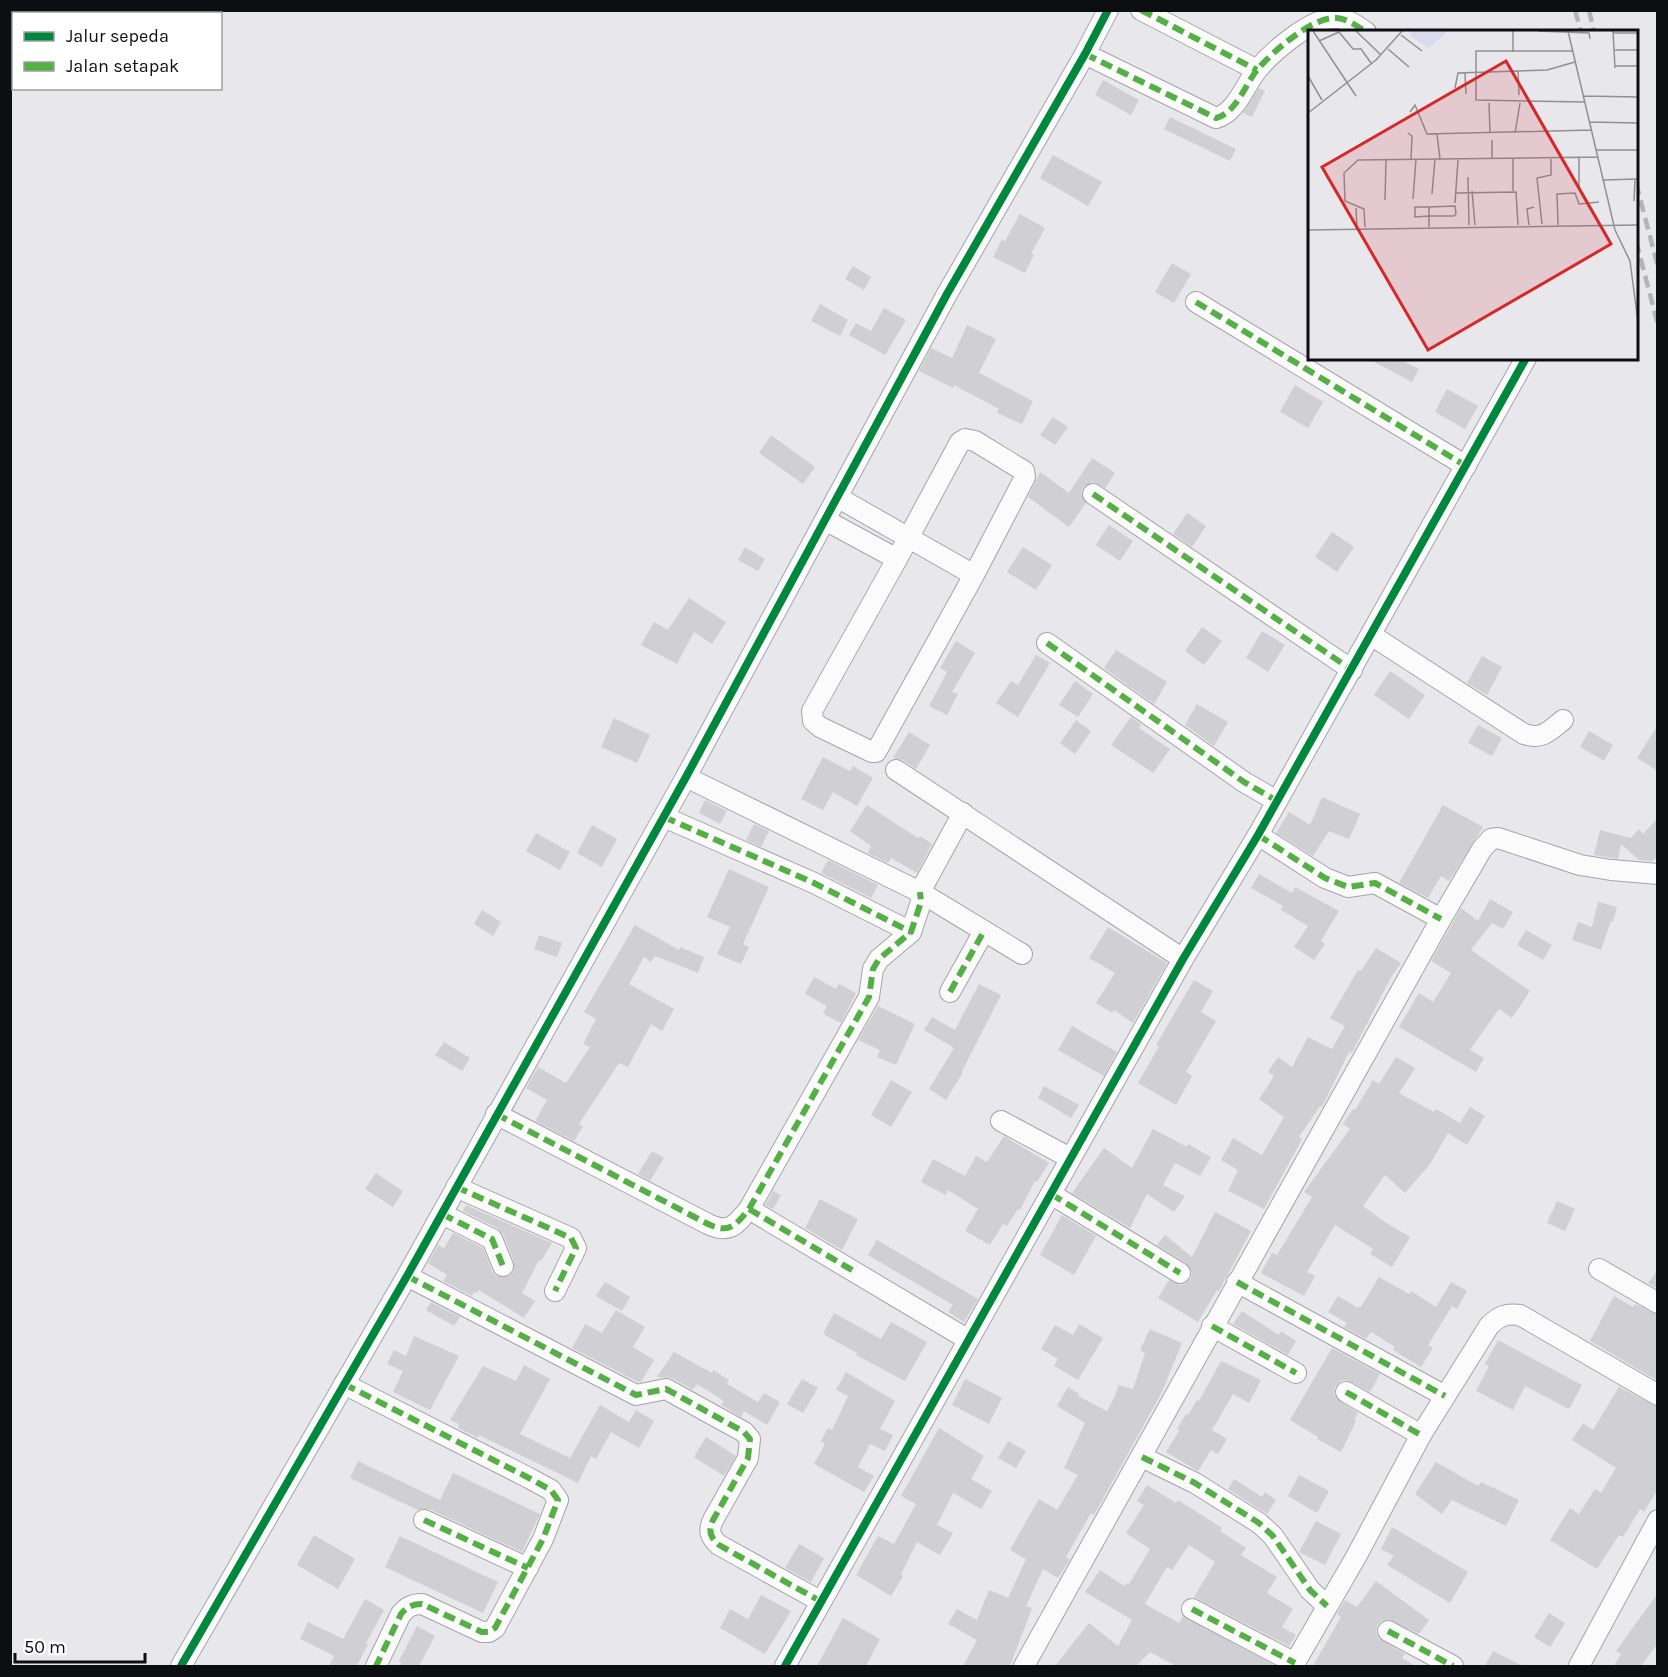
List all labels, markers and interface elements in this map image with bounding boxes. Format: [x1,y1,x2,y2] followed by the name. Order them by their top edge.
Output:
[12,12,222,90] legend
[66,25,169,47] text: Jalur sepeda
[1308,30,1638,360] inset map
[66,55,179,77] text: Jalan setapak
[15,1626,146,1664] scale bar
[24,1636,66,1658] text: 50 m

